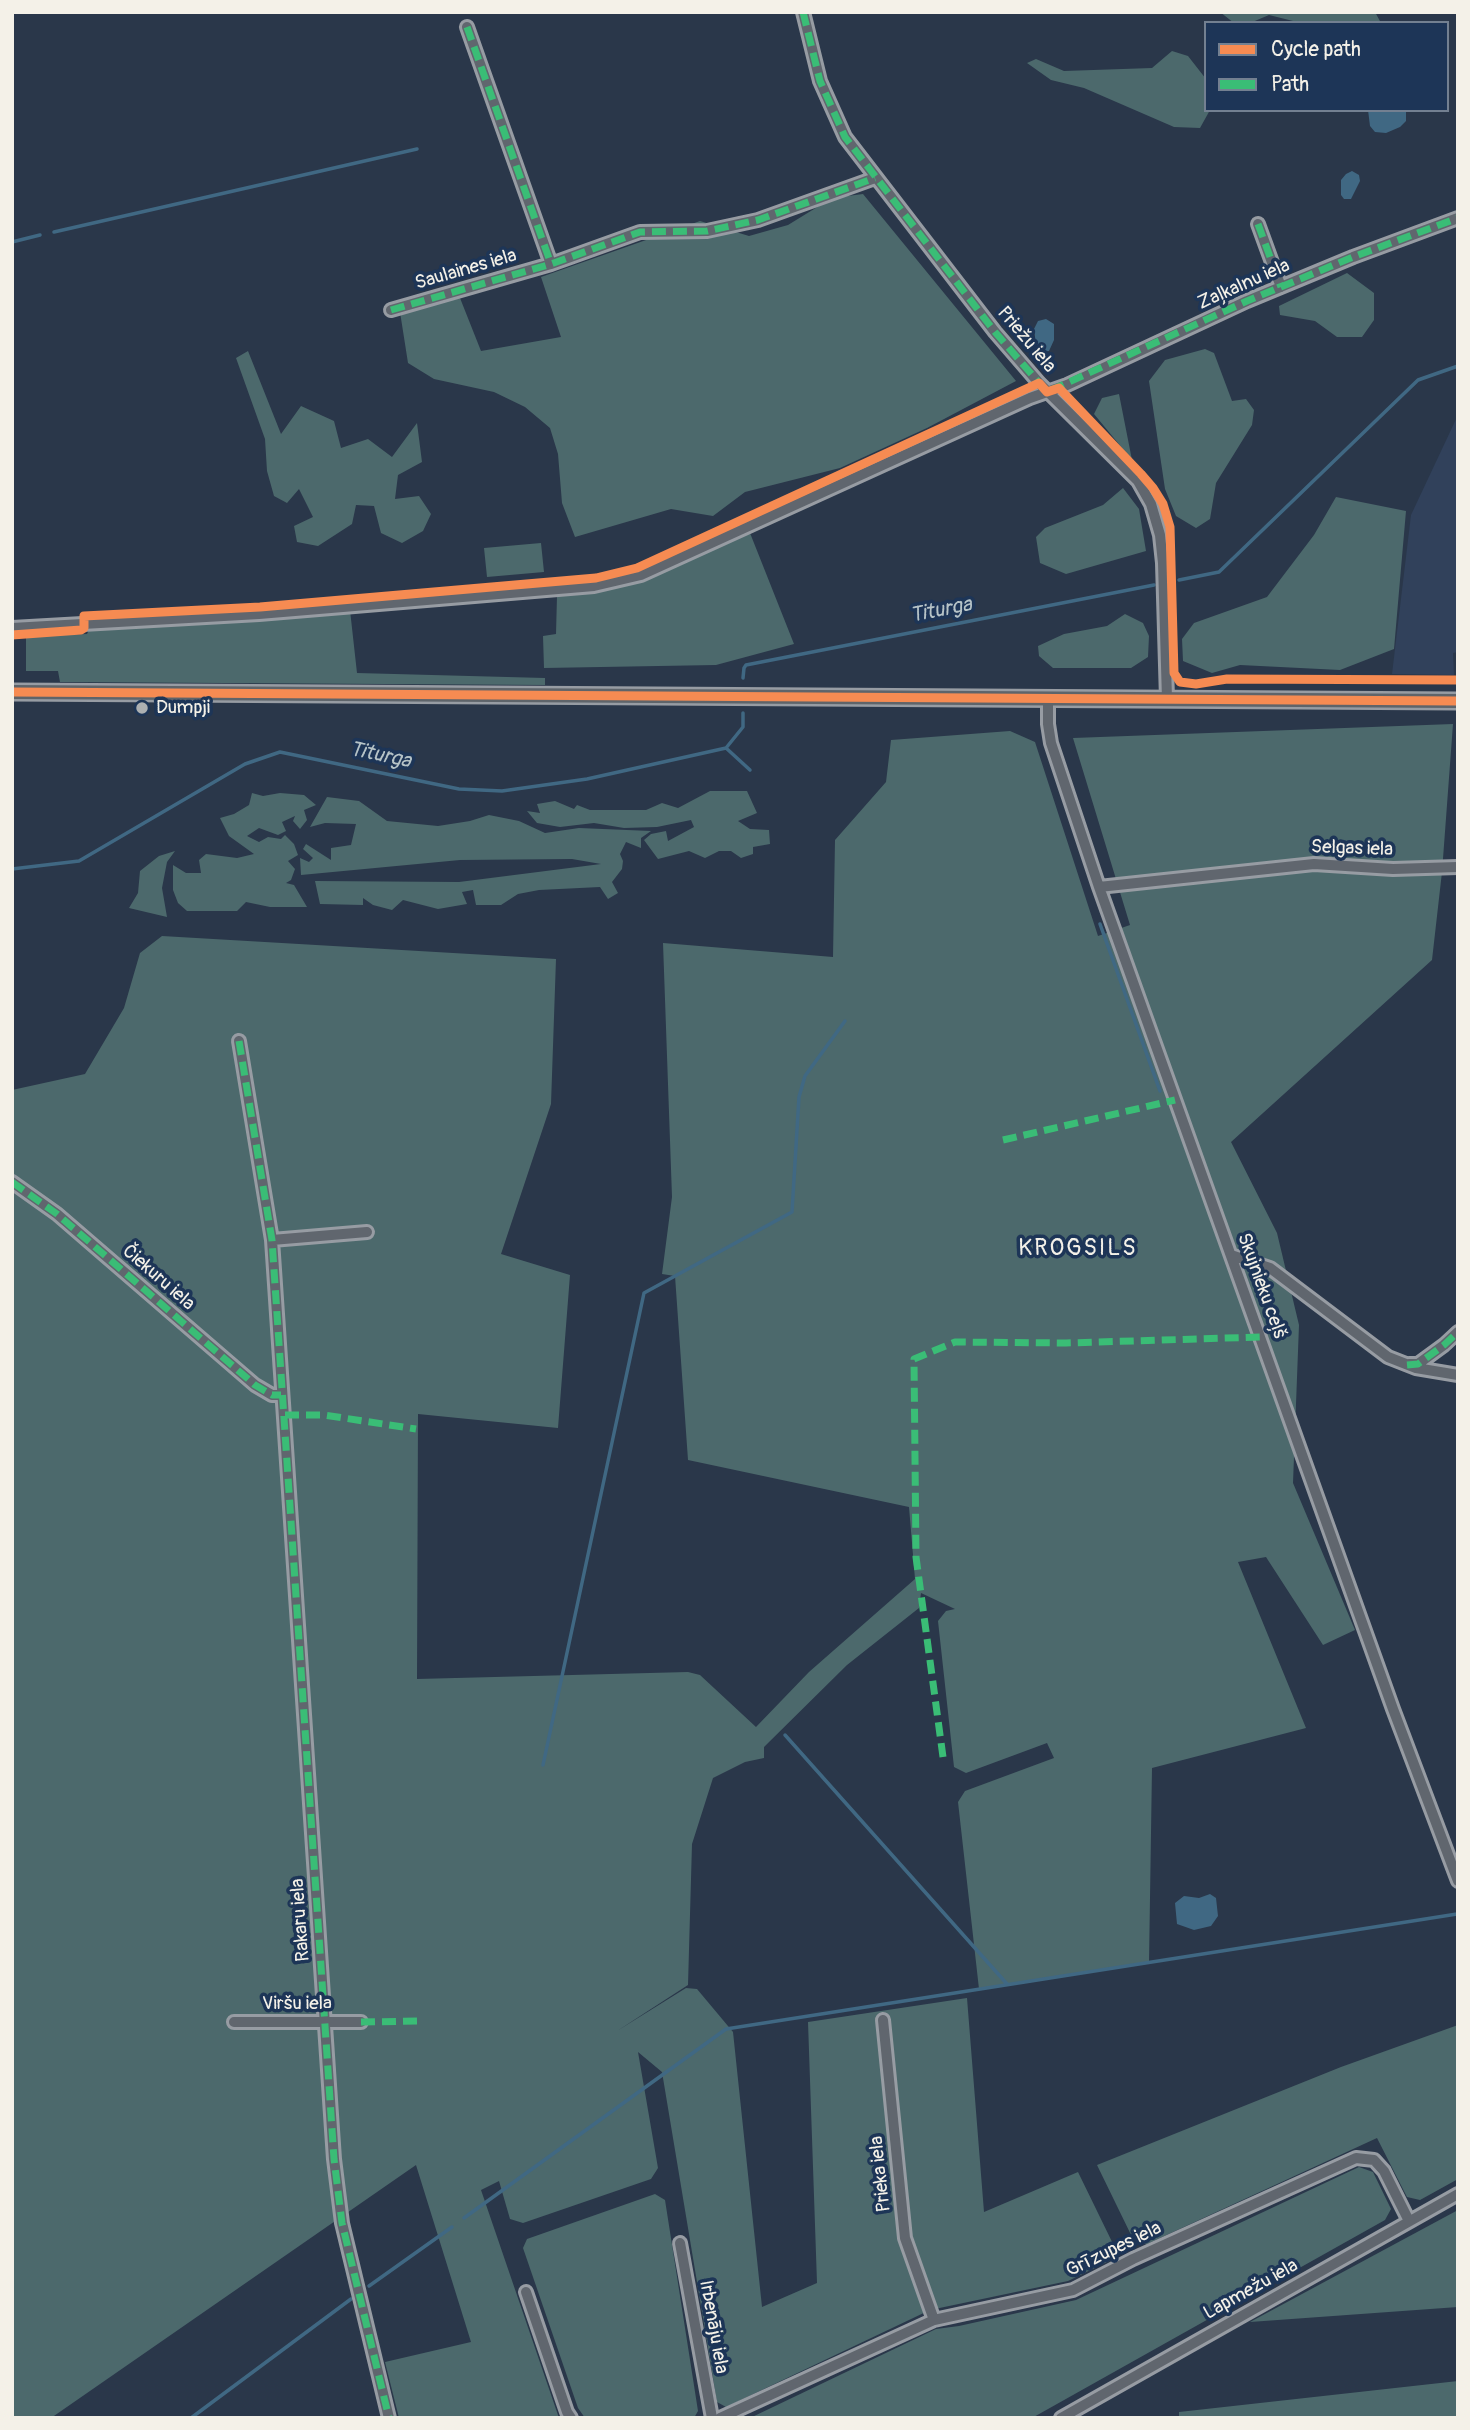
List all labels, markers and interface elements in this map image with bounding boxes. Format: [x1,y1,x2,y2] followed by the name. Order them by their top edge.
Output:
[1204,21,1449,112] legend
[1271,36,1361,63] text: Cycle path
[1271,71,1309,98] text: Path
[413,245,519,295] street label: Saulaines iela
[1194,255,1294,315] street label: Zaļkalnu iela
[992,302,1060,378] street label: Priežu iela
[908,593,974,629] water label: Titurga
[156,697,210,719] place label: Dumpji
[134,700,150,716] marker: Dumpji
[347,737,413,775] water label: Titurga
[1311,836,1393,862] street label: Selgas iela
[1231,1230,1291,1342] street label: Skujnieku ceļš
[1019,1235,1137,1263] district label: KROGSILS
[117,1240,199,1316] street label: Čiekuru iela
[287,1878,315,1962] street label: Rakaru iela
[262,1993,332,2015] street label: Viršu iela
[866,2135,896,2213] street label: Prieka iela
[1063,2217,1165,2283] street label: Grīzupes iela
[1200,2255,1302,2325] street label: Lapmežu iela
[694,2278,732,2376] street label: Irbenāju iela

